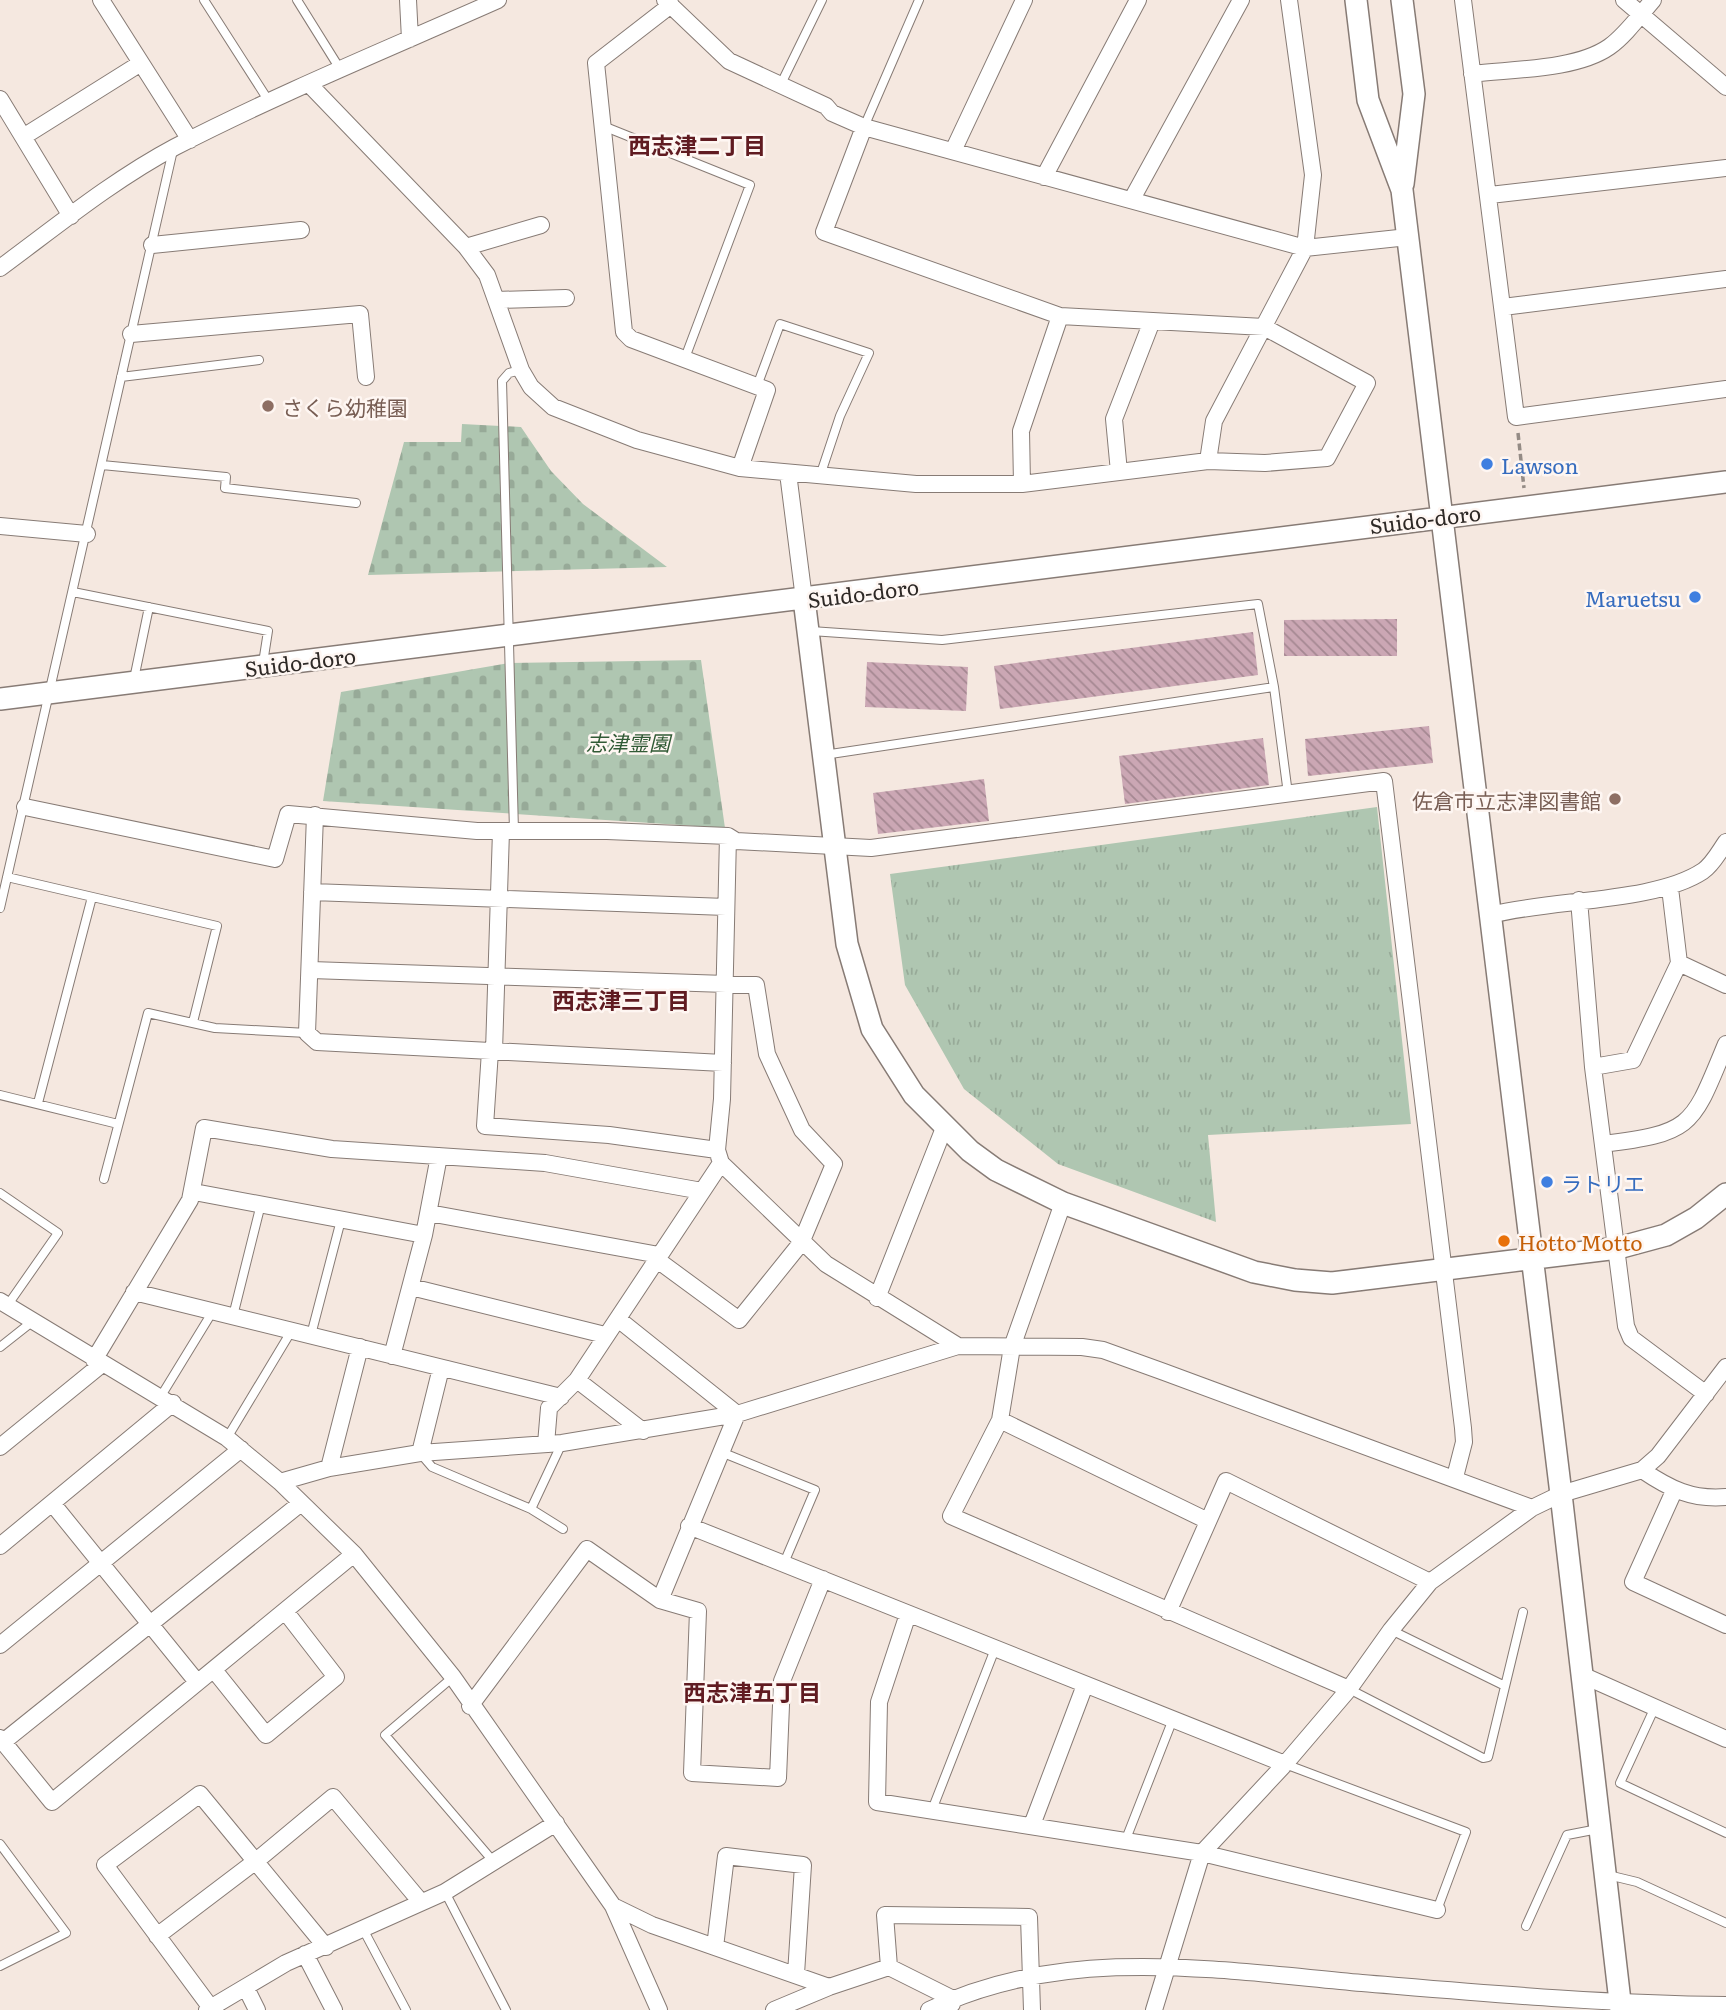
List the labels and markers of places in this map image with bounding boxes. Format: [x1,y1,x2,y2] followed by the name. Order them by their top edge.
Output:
[282,391,408,422] place label: さくら幼稚園
[260,398,276,414] marker: さくら幼稚園
[1501,449,1578,480] place label: Lawson
[1479,456,1495,472] marker: Lawson
[1585,582,1681,613] place label: Maruetsu
[1687,589,1703,605] marker: Maruetsu
[1412,784,1601,815] place label: 佐倉市立志津図書館
[1607,791,1623,807] marker: 佐倉市立志津図書館
[1561,1167,1645,1198] place label: ラトリエ
[1539,1174,1555,1190] marker: ラトリエ
[1518,1226,1643,1257] place label: Hotto Motto
[1496,1233,1512,1249] marker: Hotto Motto

